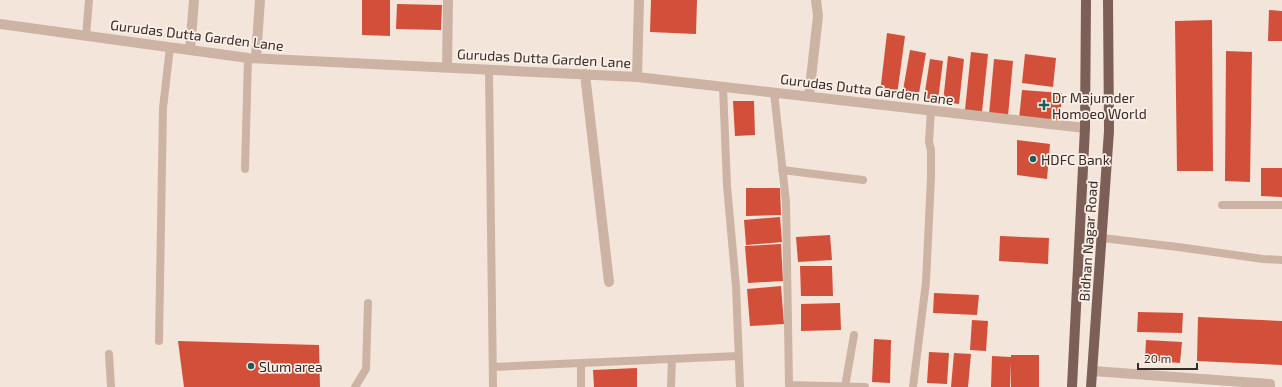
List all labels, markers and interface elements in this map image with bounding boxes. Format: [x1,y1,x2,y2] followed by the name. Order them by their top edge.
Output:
[109,16,285,54] street label: Gurudas Dutta Garden Lane
[457,45,631,71] street label: Gurudas Dutta Garden Lane
[779,70,955,108] street label: Gurudas Dutta Garden Lane
[1052,89,1147,122] place label: Dr Majumder Homoeo World
[1039,100,1049,110] marker: Dr Majumder Homoeo World
[1041,151,1110,168] place label: HDFC Bank
[1028,154,1038,164] marker: HDFC Bank
[1075,180,1101,302] street label: Bidhan Nagar Road
[1138,345,1197,371] scale bar
[1144,351,1171,365] text: 20 m
[259,358,323,375] place label: Slum area
[246,361,256,371] marker: Slum area

